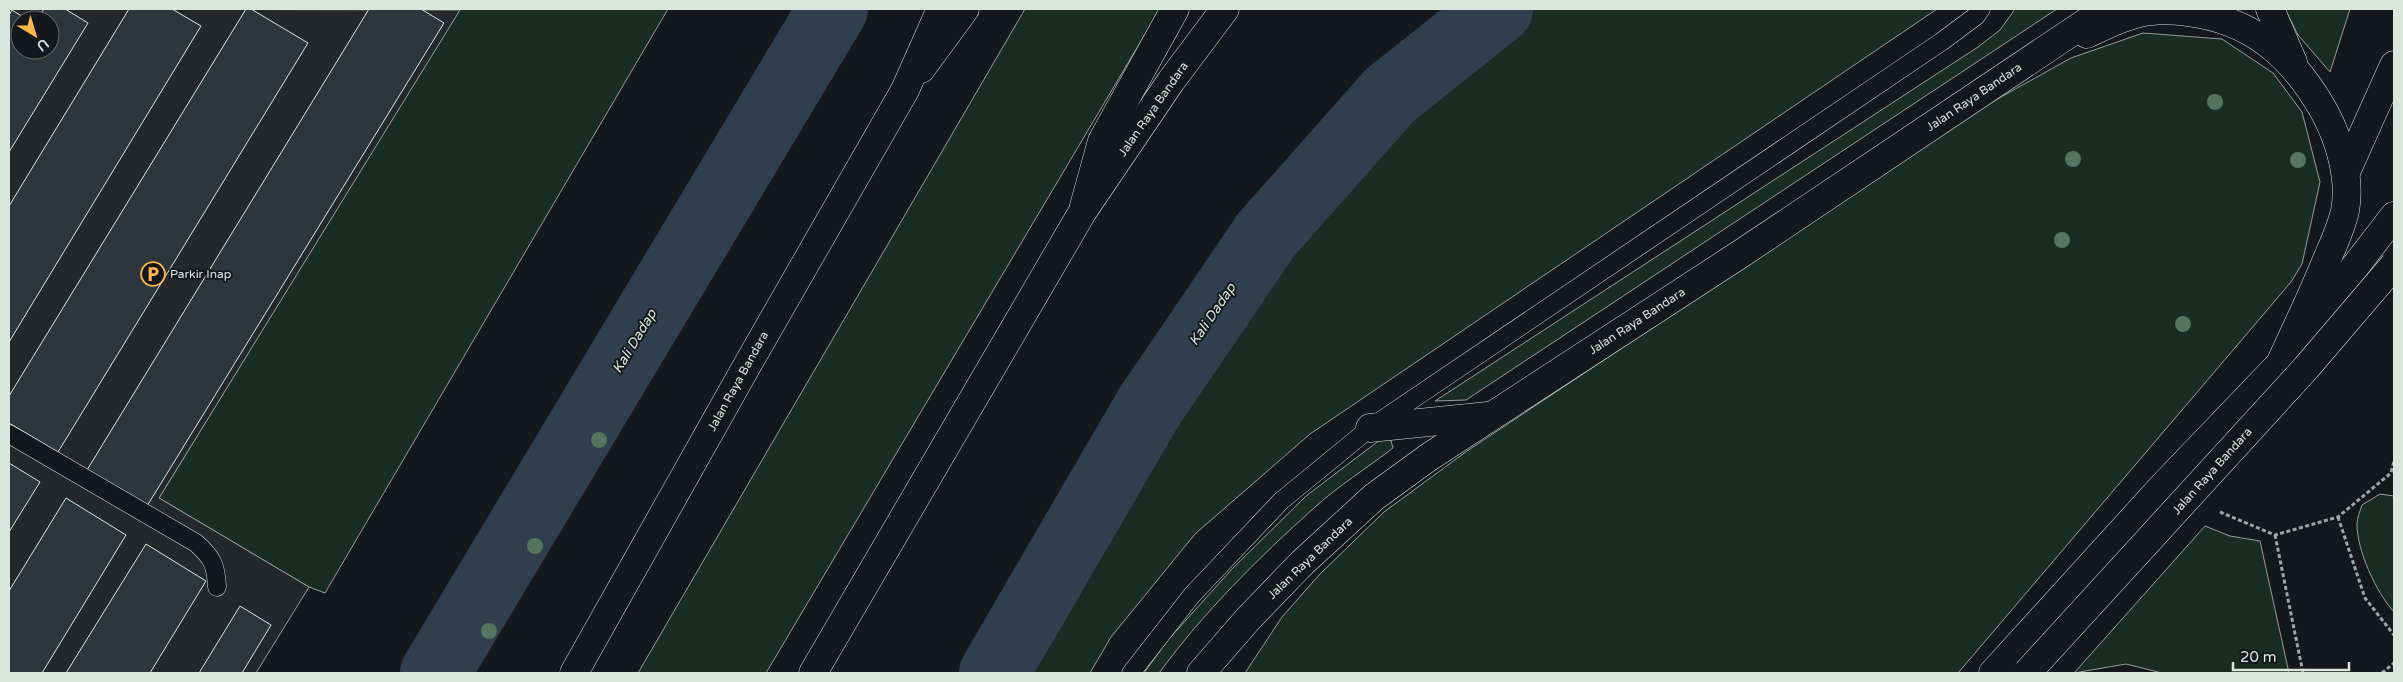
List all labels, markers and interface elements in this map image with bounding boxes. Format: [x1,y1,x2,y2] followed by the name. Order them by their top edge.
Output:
[10,10,60,60] north arrow
[33,35,52,55] text: U
[1115,59,1191,159] street label: Jalan Raya Bandara
[1924,60,2024,134] street label: Jalan Raya Bandara
[140,261,166,287] parking icon: Parkir Inap
[170,267,231,281] place label: Parkir Inap
[1185,279,1240,349] water label: Kali Dadap
[1586,285,1688,357] street label: Jalan Raya Bandara
[609,305,661,376] water label: Kali Dadap
[705,329,771,433] street label: Jalan Raya Bandara
[2169,425,2255,517] street label: Jalan Raya Bandara
[1265,514,1355,602] street label: Jalan Raya Bandara
[2233,640,2349,672] scale bar
[2240,648,2277,666] text: 20 m

